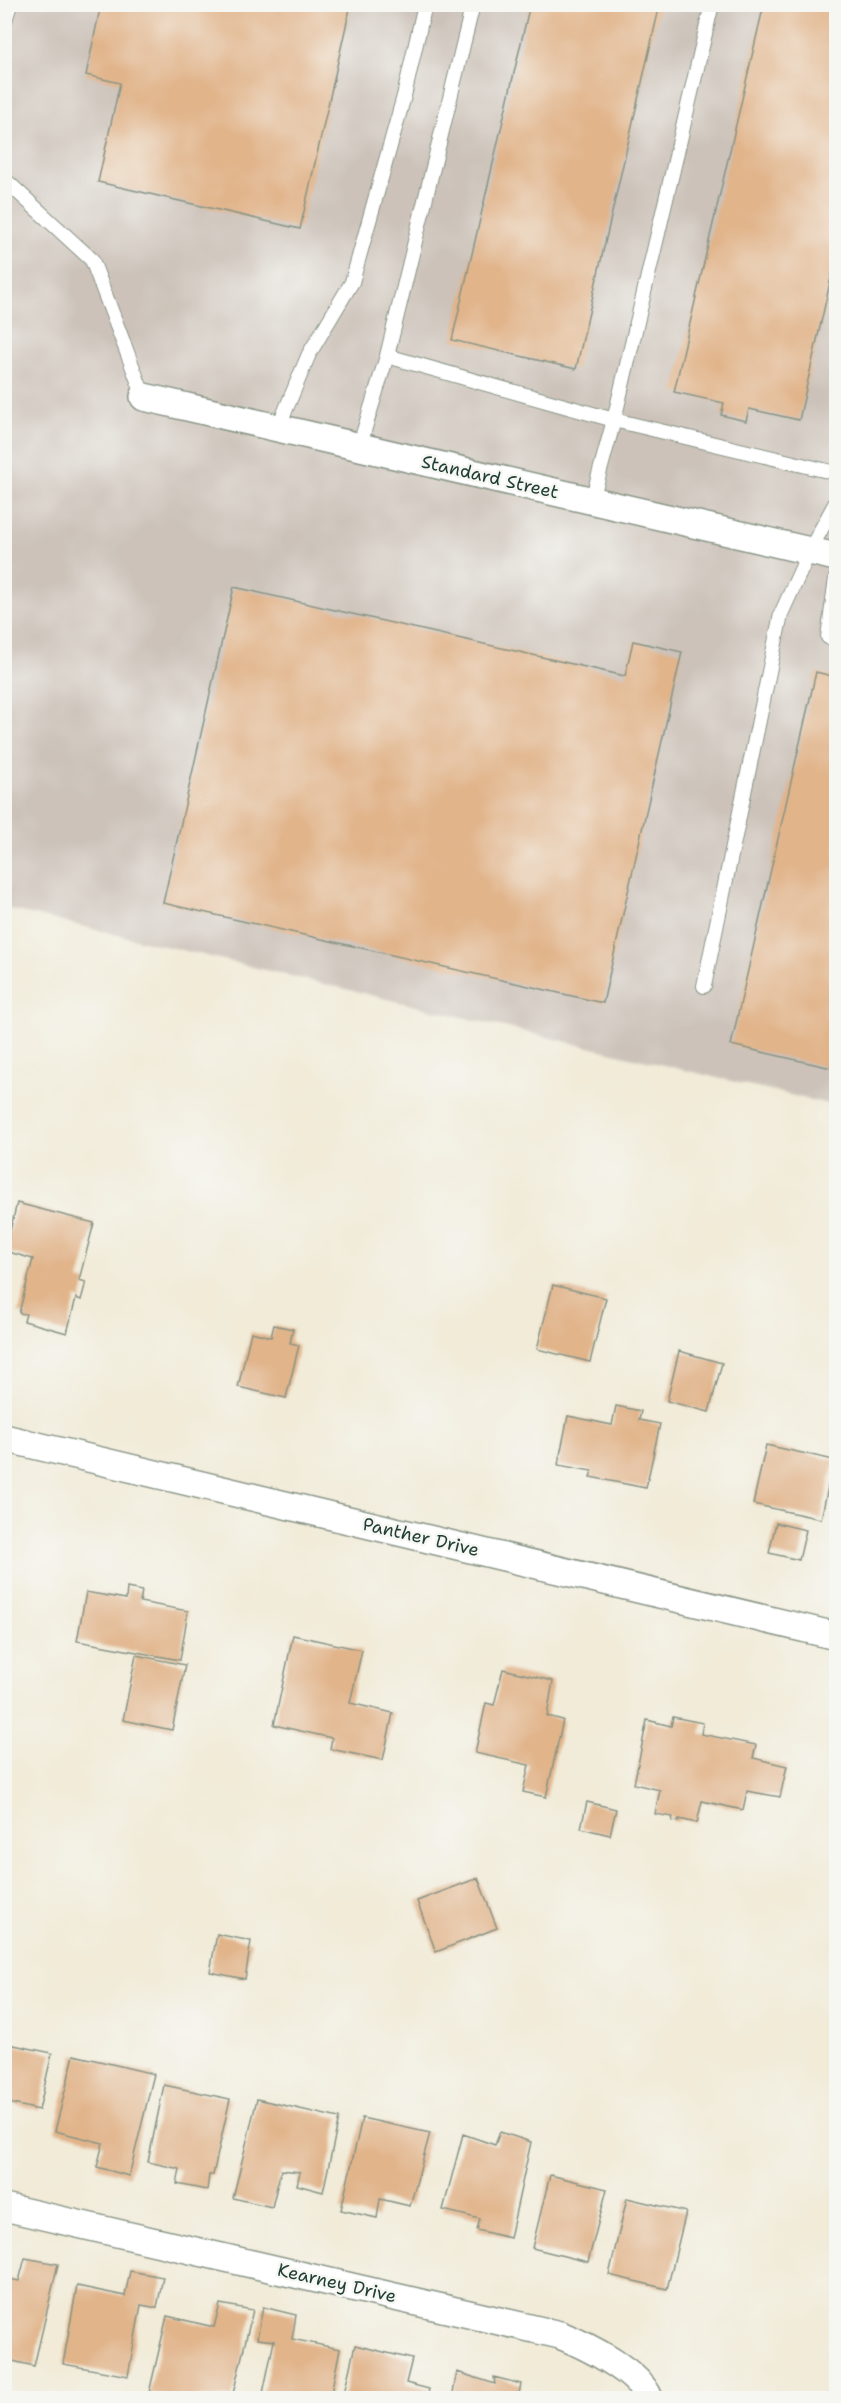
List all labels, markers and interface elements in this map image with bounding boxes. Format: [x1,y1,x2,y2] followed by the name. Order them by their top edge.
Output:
[419,450,561,504] street label: Standard Street
[360,1512,482,1562] street label: Panther Drive
[275,2258,399,2308] street label: Kearney Drive

